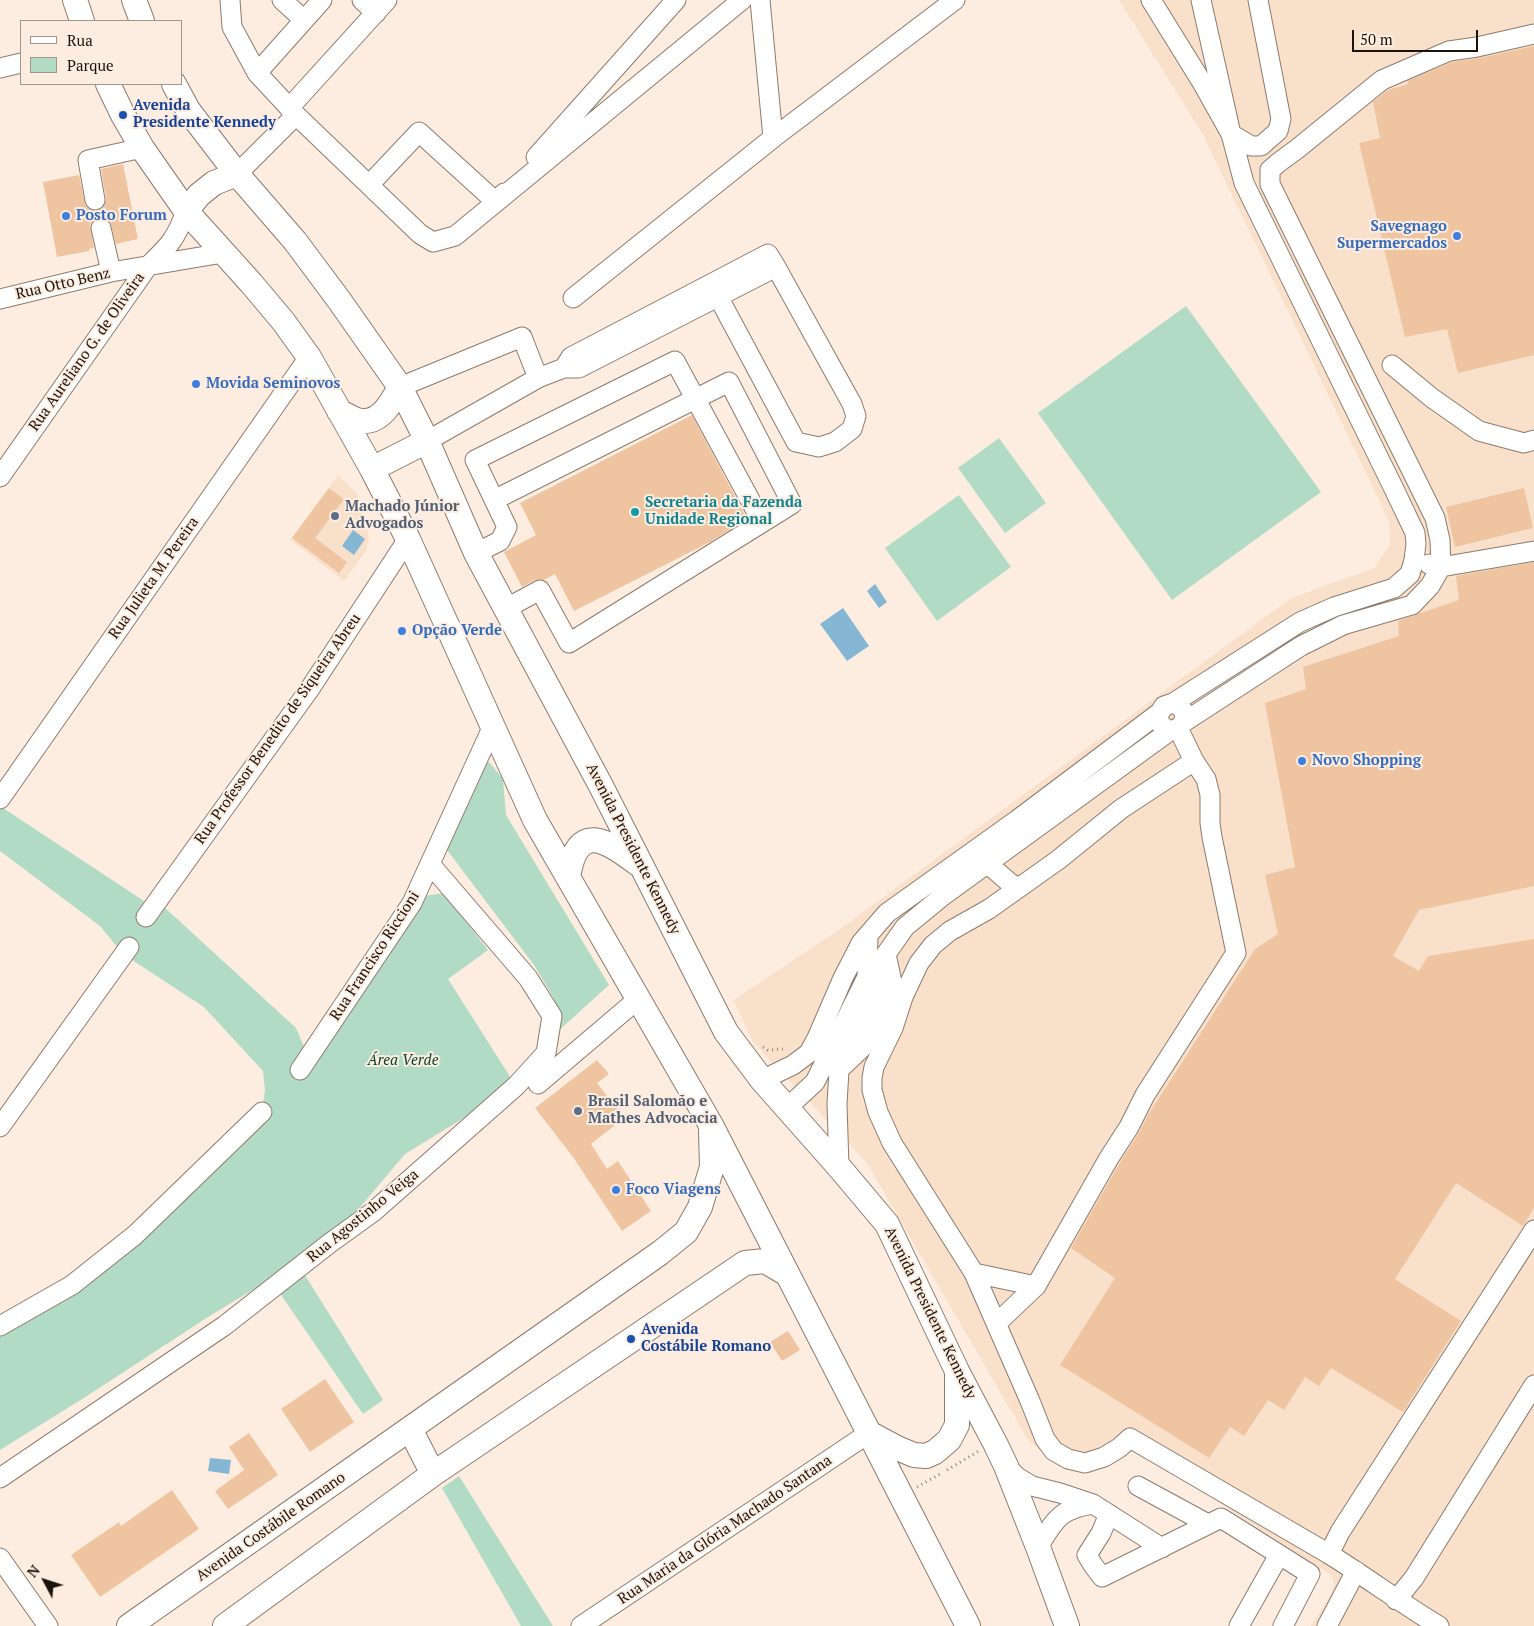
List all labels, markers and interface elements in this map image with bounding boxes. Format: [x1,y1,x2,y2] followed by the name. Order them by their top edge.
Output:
[20,20,182,85] legend
[1354,20,1480,52] scale bar
[1360,29,1393,49] text: 50 m
[67,30,93,50] text: Rua
[67,55,114,75] text: Parque
[133,97,276,132] place label: Avenida Presidente Kennedy
[117,109,129,121] marker: Avenida Presidente Kennedy
[76,207,167,225] place label: Posto Forum
[60,210,72,222] marker: Posto Forum
[1337,218,1447,253] place label: Savegnago Supermercados
[1451,230,1463,242] marker: Savegnago Supermercados
[14,264,112,304] street label: Rua Otto Benz
[25,269,149,435] street label: Rua Aureliano G. de Oliveira
[206,375,340,393] place label: Movida Seminovos
[190,378,202,390] marker: Movida Seminovos
[645,494,802,529] place label: Secretaria da Fazenda Unidade Regional
[345,498,459,533] place label: Machado Júnior Advogados
[629,506,641,518] marker: Secretaria da Fazenda Unidade Regional
[329,510,341,522] marker: Machado Júnior Advogados
[105,514,203,642] street label: Rua Julieta M. Pereira
[191,610,365,848] street label: Rua Professor Benedito de Siqueira Abreu
[412,622,502,640] place label: Opção Verde
[396,625,408,637] marker: Opção Verde
[1312,752,1421,770] place label: Novo Shopping
[1296,755,1308,767] marker: Novo Shopping
[582,760,684,938] street label: Avenida Presidente Kennedy
[326,888,424,1024] street label: Rua Francisco Riccioni
[368,1052,438,1070] park label: Área Verde
[588,1093,718,1128] place label: Brasil Salomão e Mathes Advocacia
[572,1105,584,1117] marker: Brasil Salomão e Mathes Advocacia
[304,1166,422,1266] street label: Rua Agostinho Veiga
[626,1181,721,1199] place label: Foco Viagens
[610,1184,622,1196] marker: Foco Viagens
[880,1224,980,1402] street label: Avenida Presidente Kennedy
[641,1321,771,1356] place label: Avenida Costábile Romano
[625,1333,637,1345] marker: Avenida Costábile Romano
[615,1452,835,1608] street label: Rua Maria da Glória Machado Santana
[193,1469,349,1585] street label: Avenida Costábile Romano
[20,1556,70,1606] north arrow
[22,1561,44,1581] text: N

